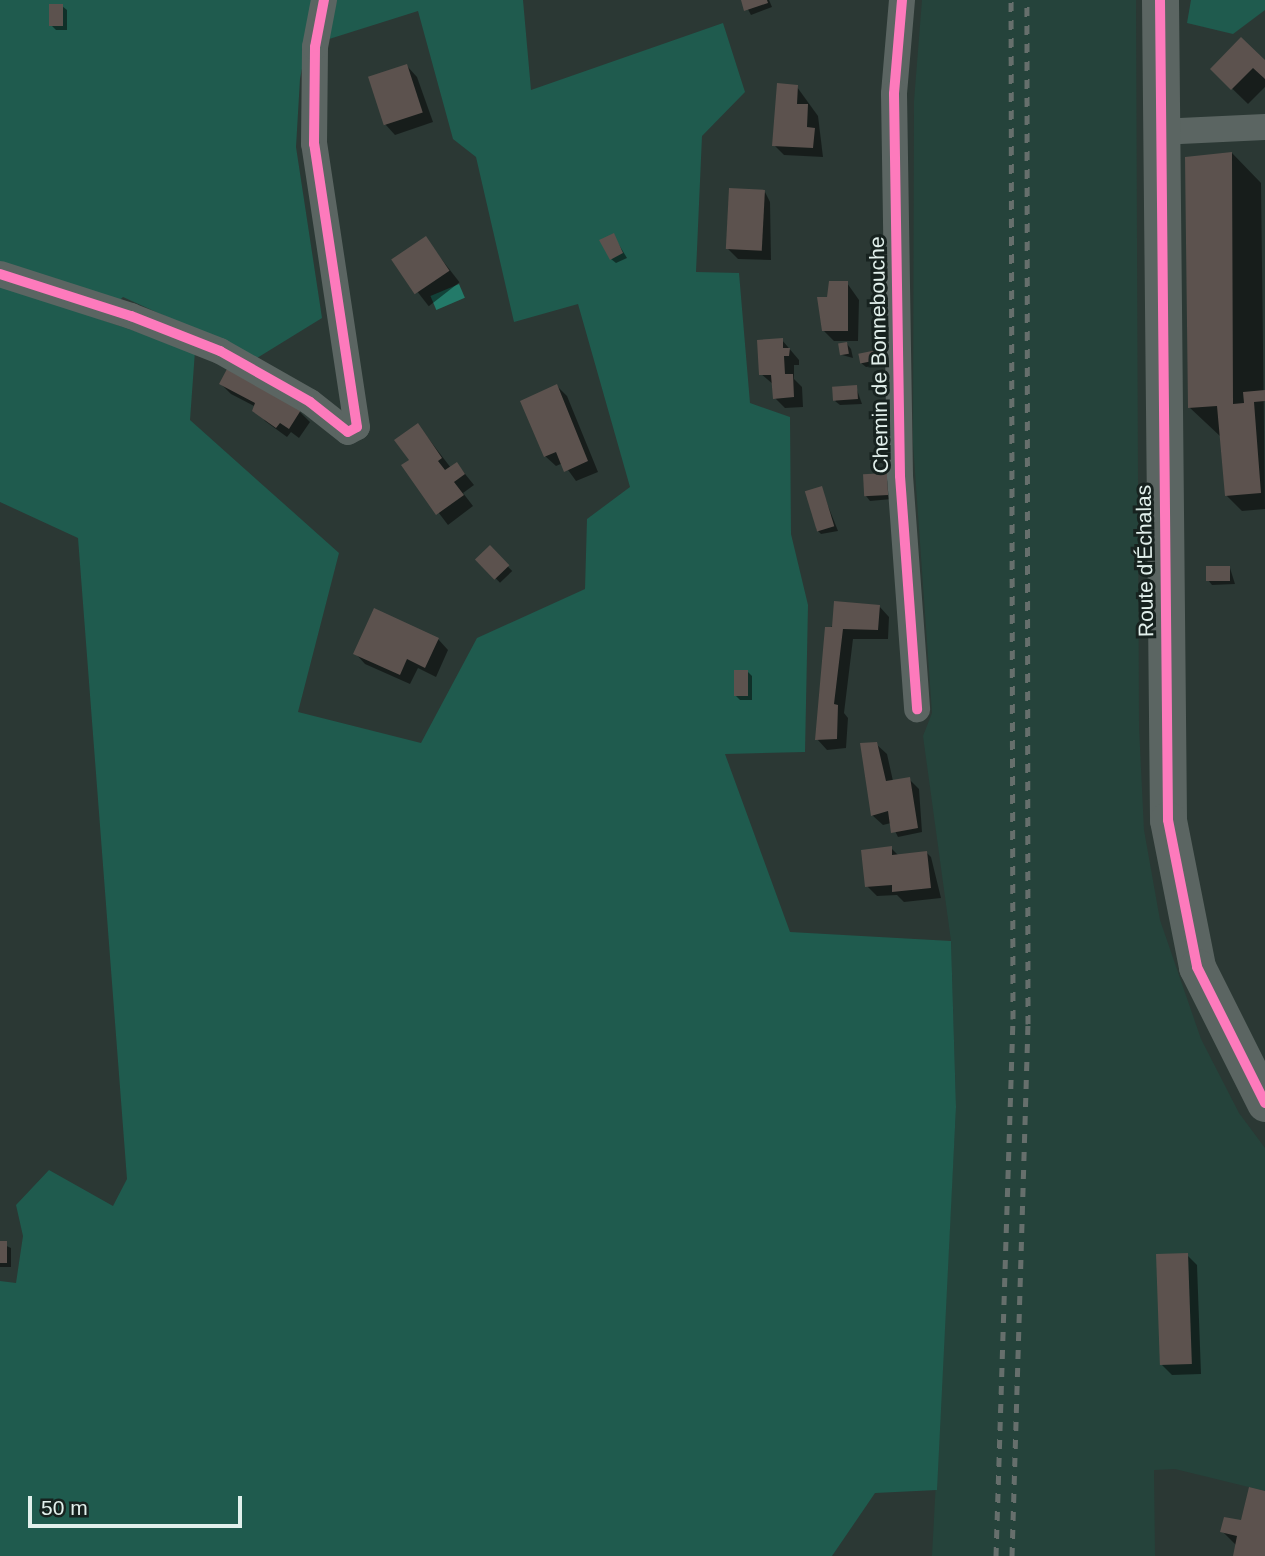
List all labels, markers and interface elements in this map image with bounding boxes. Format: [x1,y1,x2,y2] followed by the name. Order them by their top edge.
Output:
[864,236,894,474] street label: Chemin de Bonnebouche
[1131,485,1159,637] street label: Route d'Échalas
[32,1482,245,1526] scale bar
[41,1496,88,1519] text: 50 m

